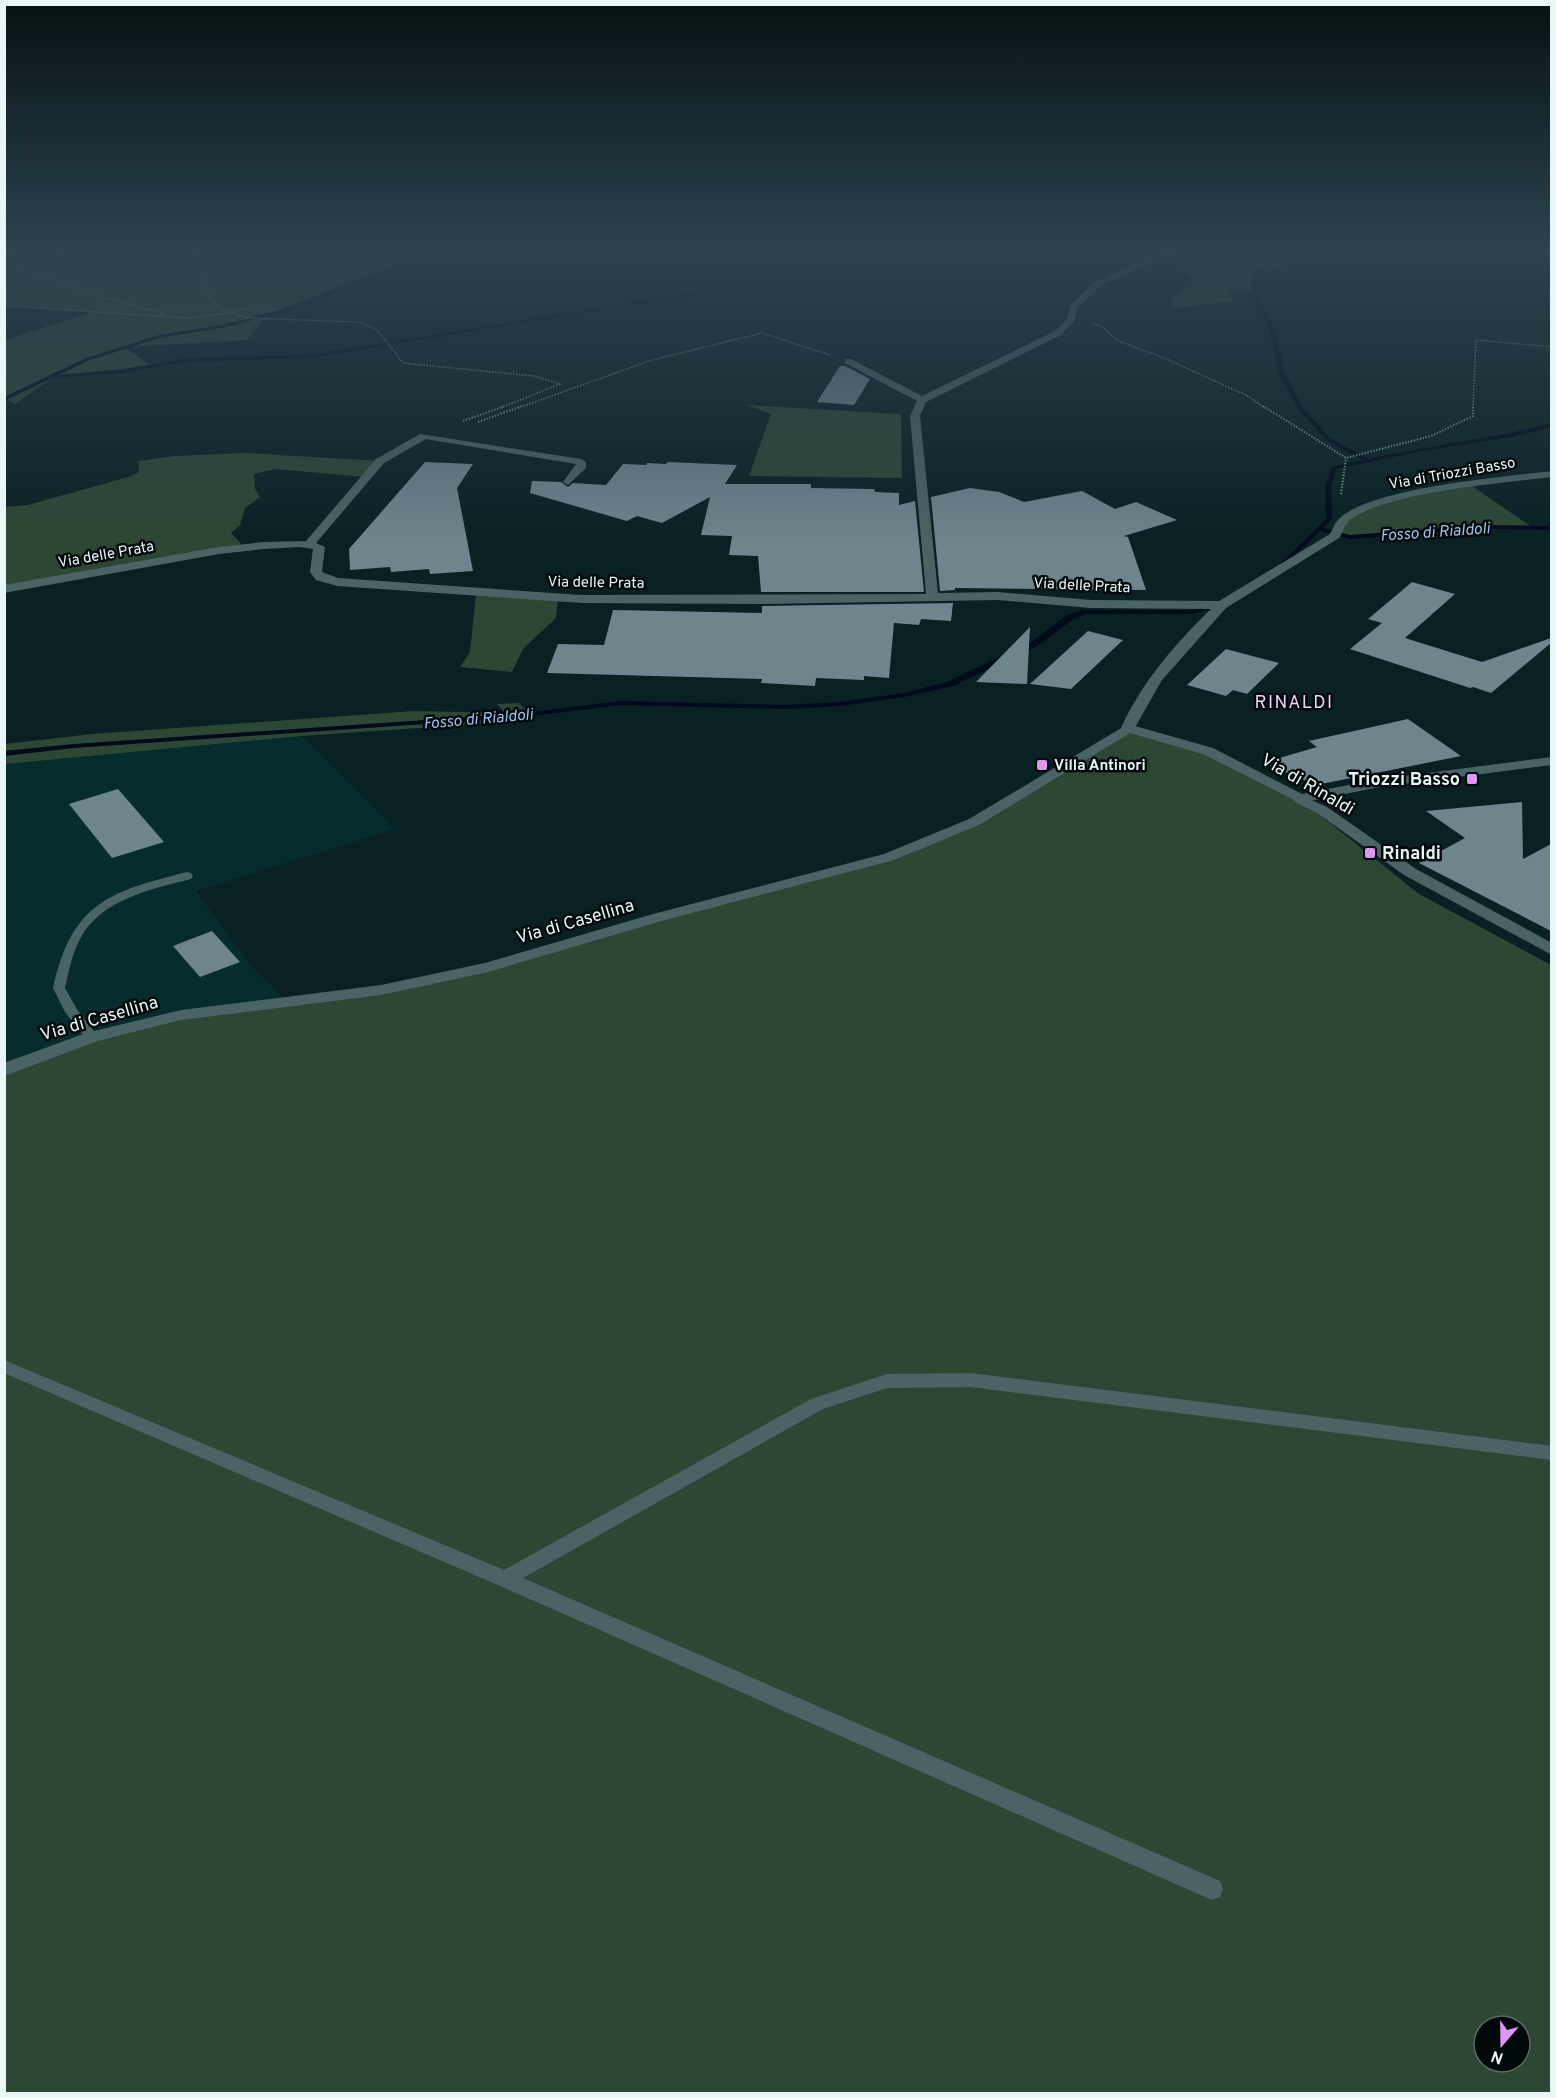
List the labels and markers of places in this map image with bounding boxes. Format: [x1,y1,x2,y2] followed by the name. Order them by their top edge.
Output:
[1054,757,1146,776] place label: Villa Antinori
[1035,758,1049,772] marker: Villa Antinori
[1348,769,1460,792] place label: Triozzi Basso
[1465,772,1479,786] marker: Triozzi Basso
[1382,843,1441,866] place label: Rinaldi
[1363,846,1377,860] marker: Rinaldi

